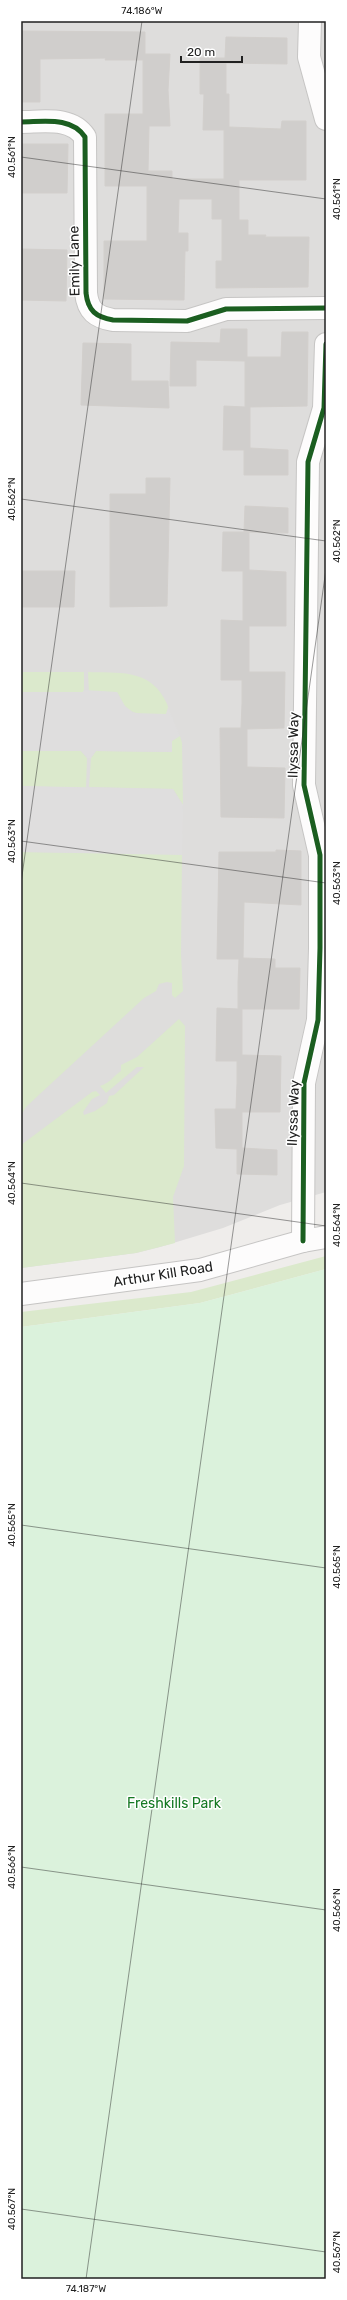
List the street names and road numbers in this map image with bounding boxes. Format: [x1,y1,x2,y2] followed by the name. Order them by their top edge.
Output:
[65,225,84,296] street label: Emily Lane
[284,712,303,778] street label: Ilyssa Way
[284,1079,303,1146] street label: Ilyssa Way
[112,1258,214,1291] street label: Arthur Kill Road

